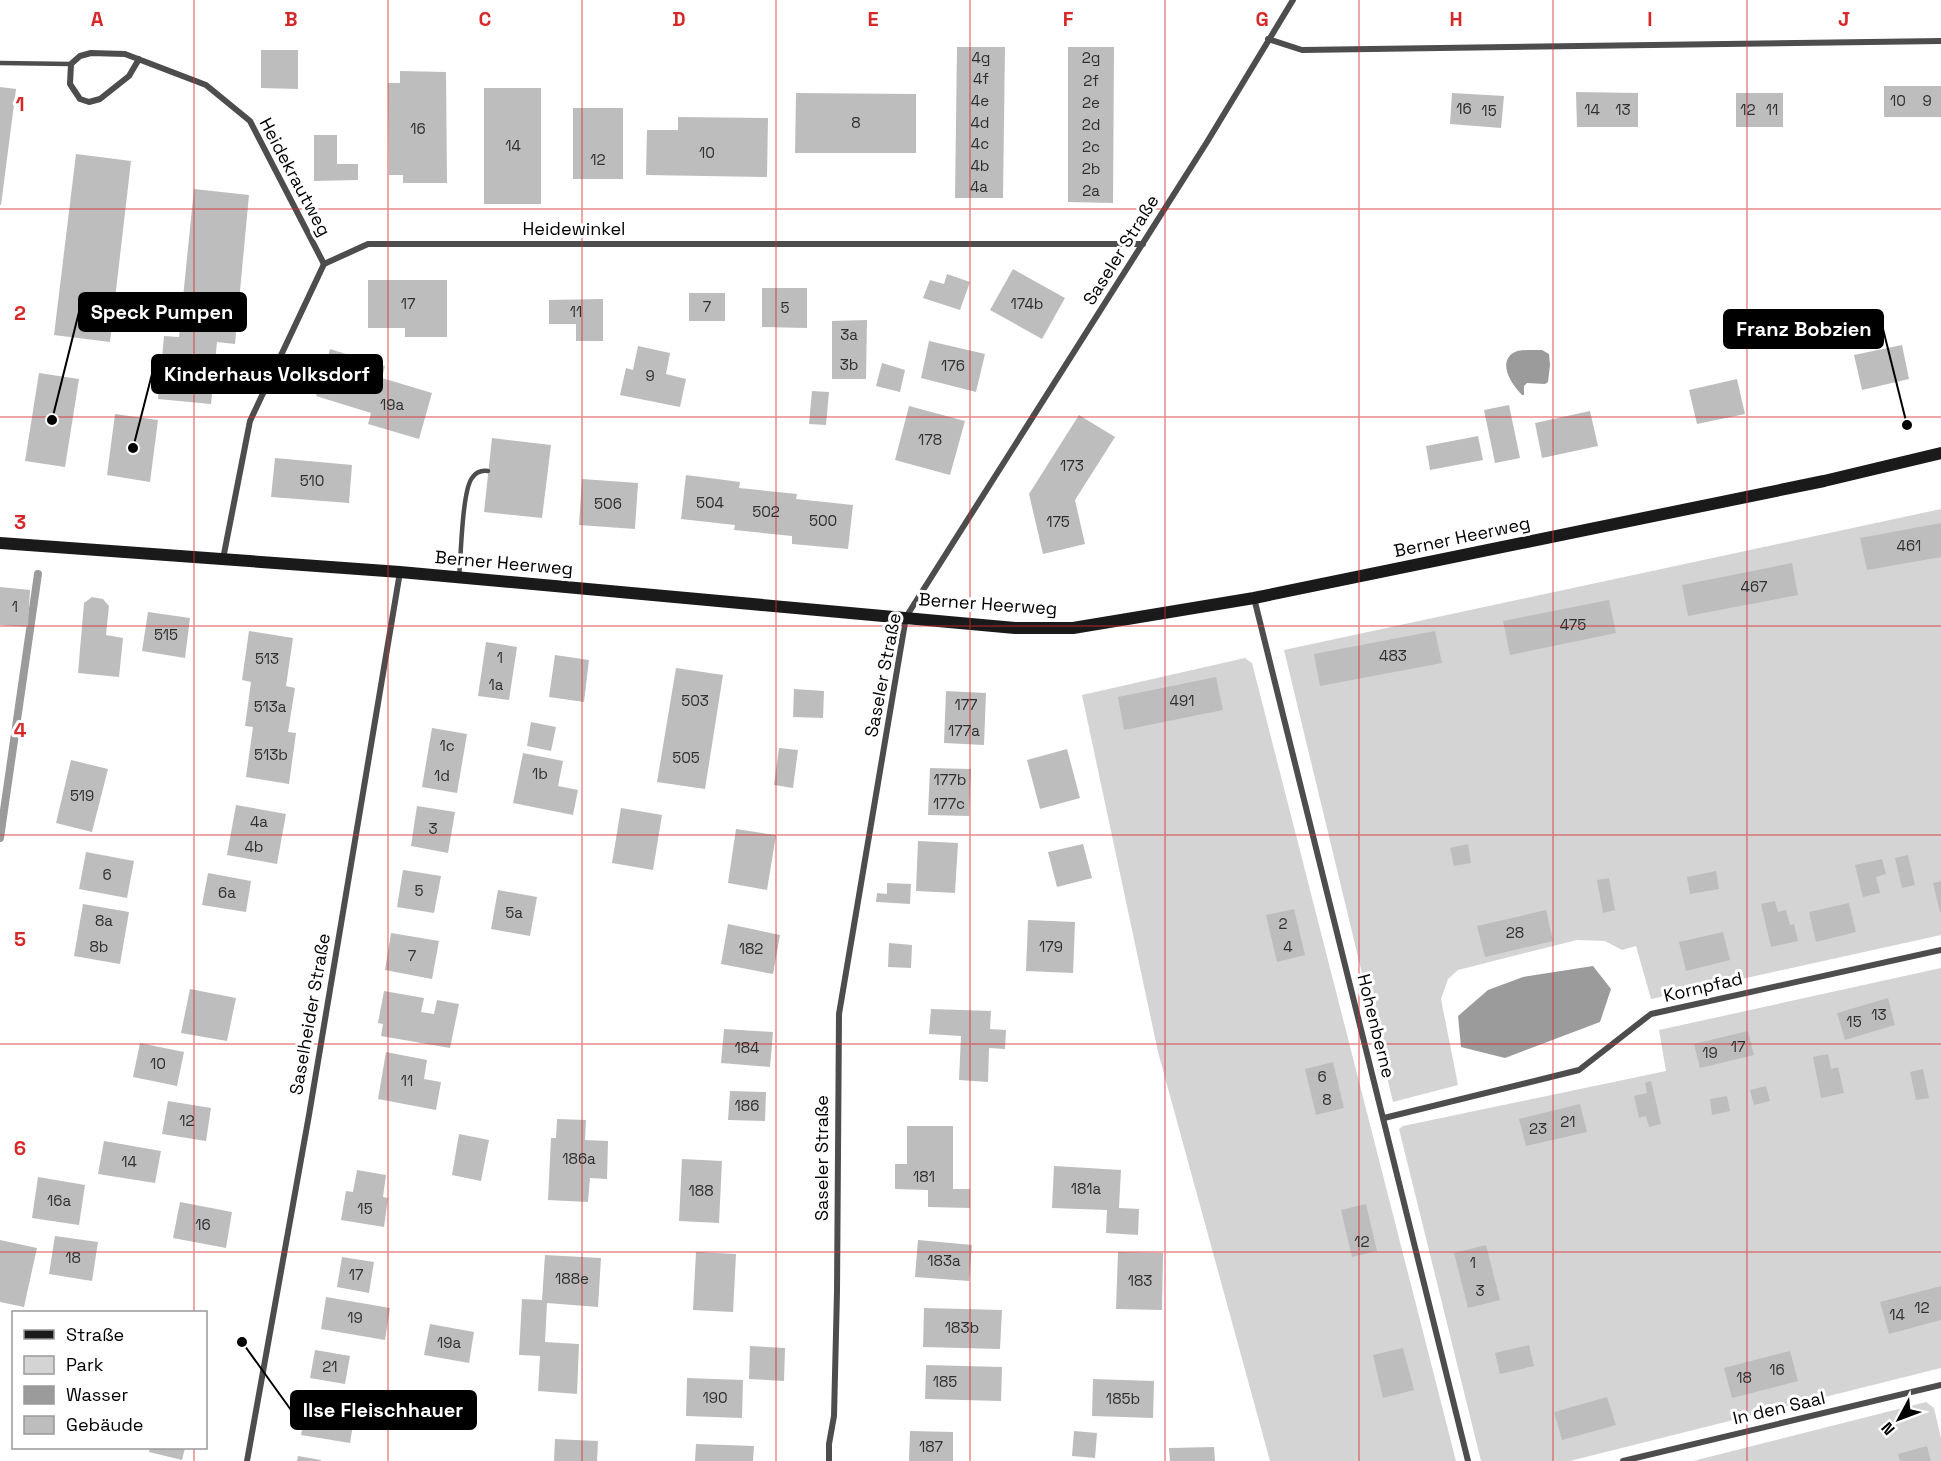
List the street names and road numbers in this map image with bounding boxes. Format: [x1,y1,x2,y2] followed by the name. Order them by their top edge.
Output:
[254,113,336,240] street label: Heidekrautweg
[1077,190,1164,309] street label: Saseler Straße
[522,217,626,240] street label: Heidewinkel
[1392,511,1532,562] street label: Berner Heerweg
[434,545,574,580] street label: Berner Heerweg
[918,587,1058,620] street label: Berner Heerweg
[859,611,906,739] street label: Saseler Straße
[284,931,335,1097] street label: Saselheider Straße
[1661,966,1745,1007] street label: Kornpfad
[1352,971,1401,1080] street label: Hohenberne
[810,1095,833,1221] street label: Saseler Straße
[1730,1386,1827,1429] street label: In den Saal

